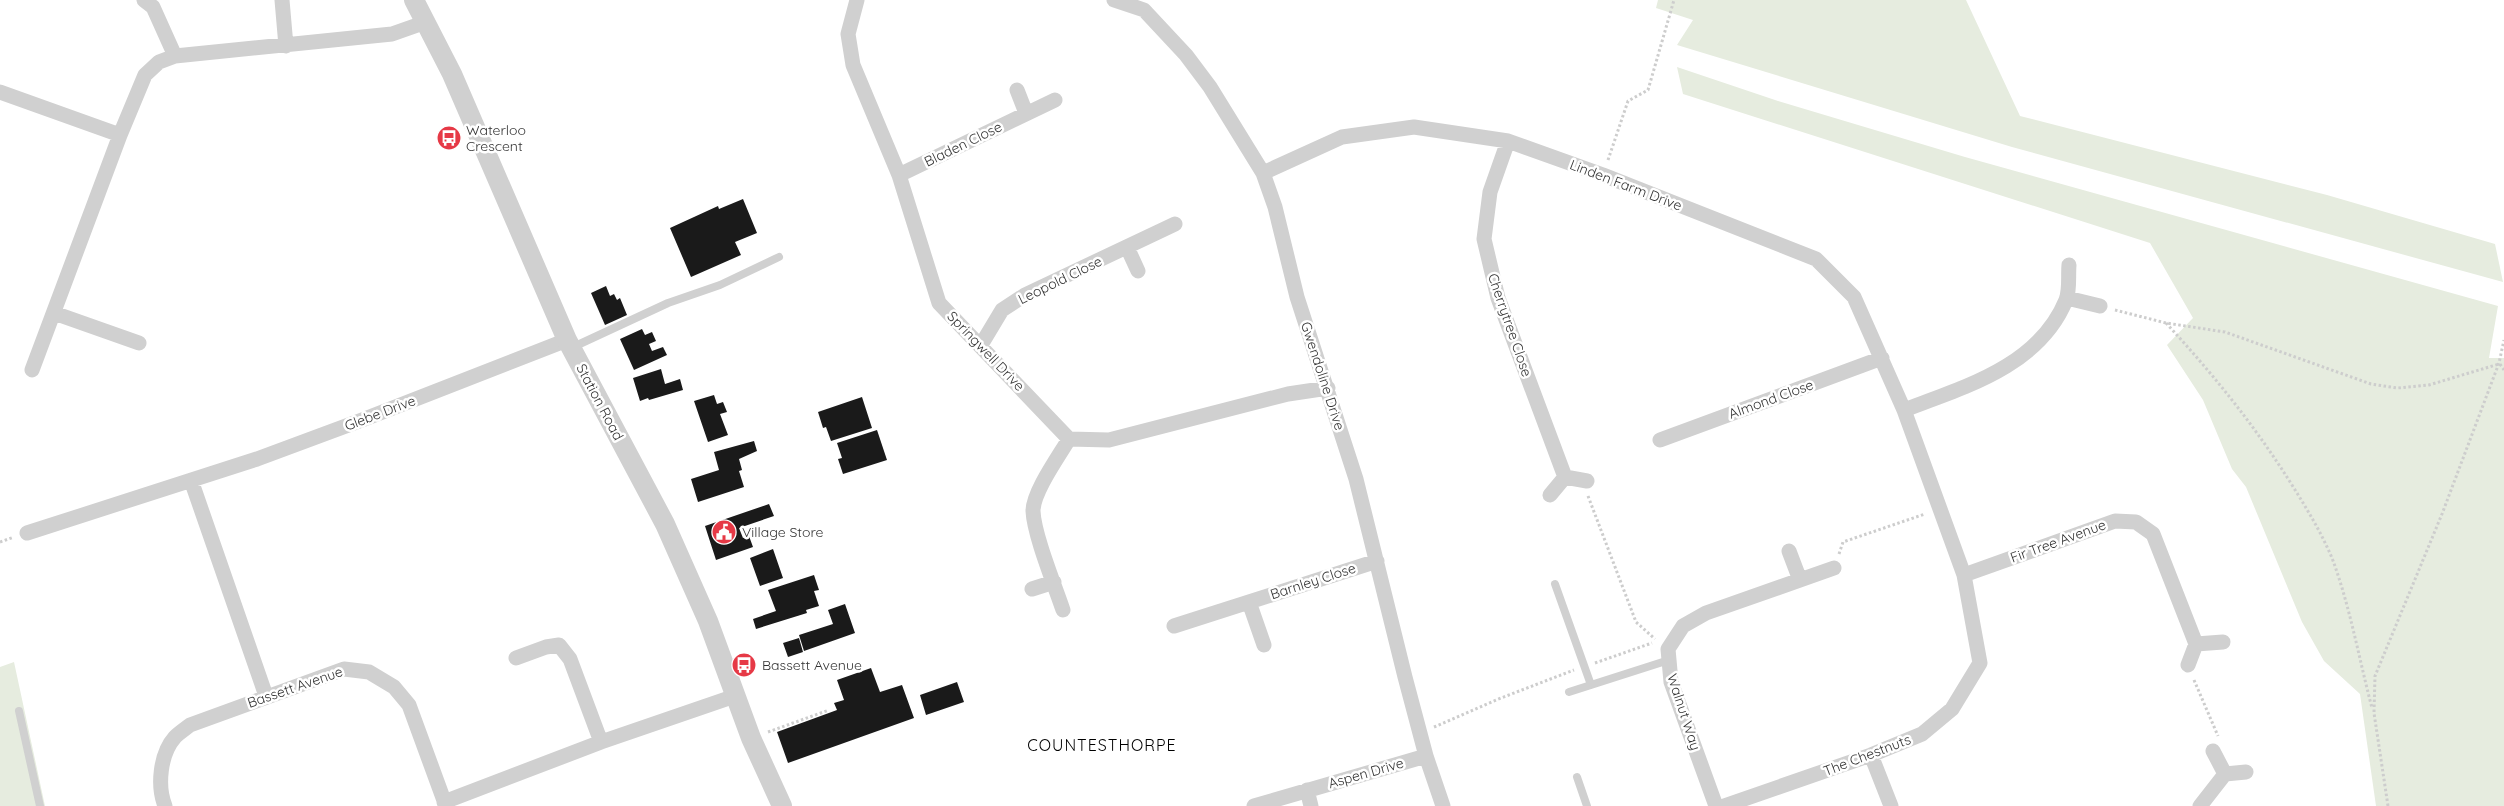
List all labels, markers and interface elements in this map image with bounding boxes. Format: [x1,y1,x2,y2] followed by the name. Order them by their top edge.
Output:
[921,117,1005,171] street label: Bladen Close
[466,121,526,155] place label: Waterloo Crescent
[436,125,462,151] bus stop icon: Waterloo Crescent
[1567,155,1685,215] street label: Linden Farm Drive
[1015,252,1105,308] street label: Leopold Close
[1484,271,1536,379] street label: Cherrytree Close
[943,307,1029,395] street label: Springwell Drive
[1297,320,1349,433] street label: Gwendoline Drive
[572,361,628,443] street label: Station Road
[1726,375,1816,423] street label: Almond Close
[342,391,418,435] street label: Glebe Drive
[2008,515,2108,567] street label: Fir Tree Avenue
[711,519,737,545] public building icon: Village Store
[742,523,823,541] place label: Village Store
[1268,559,1358,603] street label: Barnley Close
[731,652,757,678] bus stop icon: Bassett Avenue
[762,656,862,674] place label: Bassett Avenue
[245,662,345,712] street label: Bassett Avenue
[1663,671,1705,753] street label: Walnut Way
[1821,730,1913,780] street label: The Chestnuts
[1027,735,1177,755] district label: COUNTESTHORPE
[1326,754,1406,792] street label: Aspen Drive

